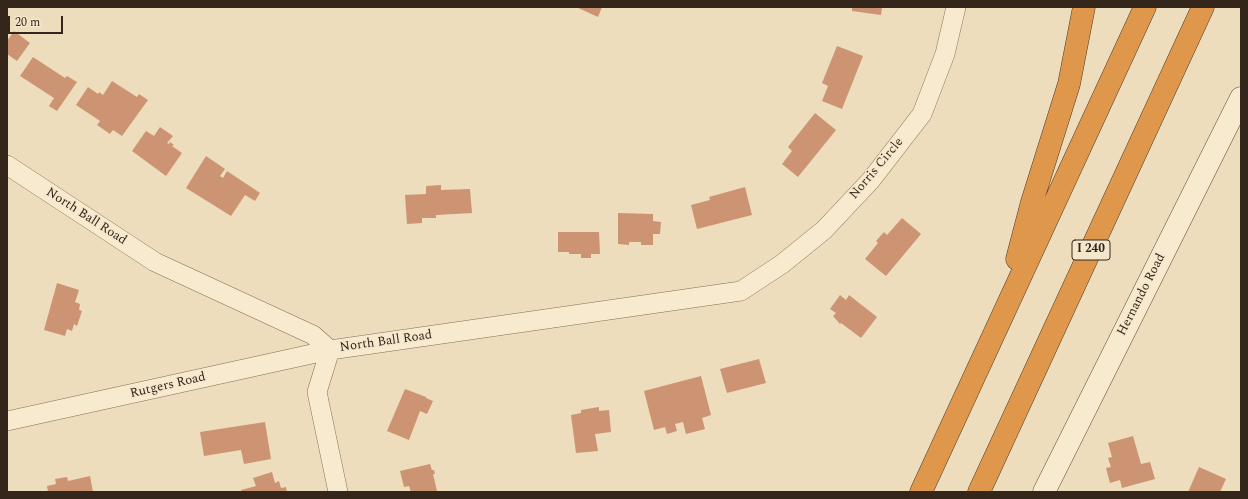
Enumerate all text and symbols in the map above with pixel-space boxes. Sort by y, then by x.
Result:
scale bar [10,8,65,34]
text: 20 m [15,13,40,32]
street label: Norris Circle [847,135,907,203]
street label: North Ball Road [43,185,129,249]
road number: I 240 [1072,240,1110,260]
street label: Hernando Road [1115,251,1169,339]
street label: North Ball Road [339,328,433,356]
street label: Rutgers Road [129,370,207,402]

